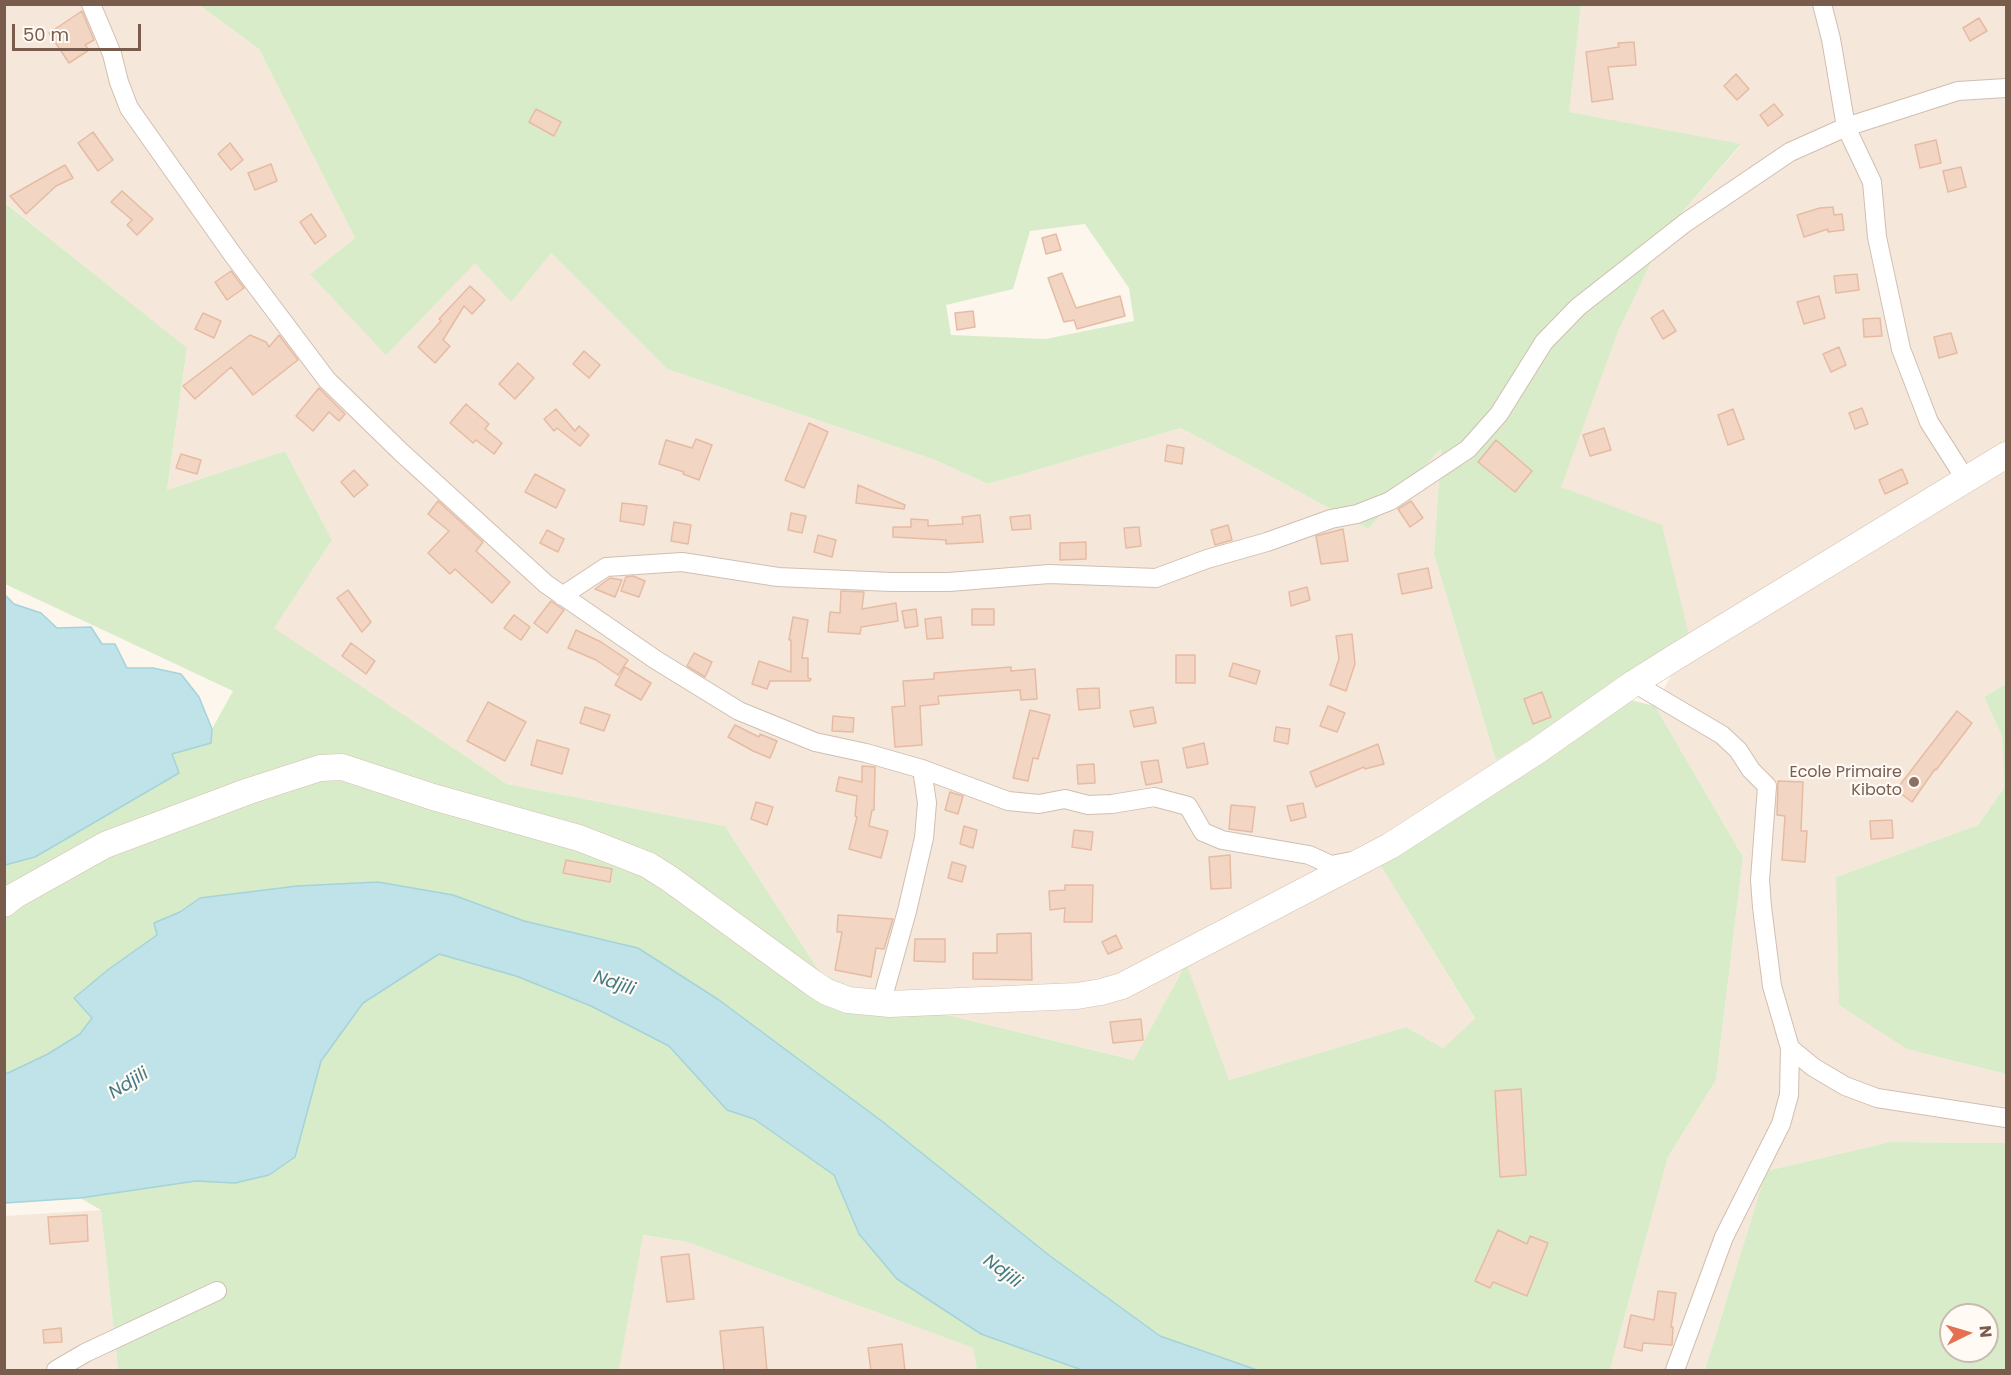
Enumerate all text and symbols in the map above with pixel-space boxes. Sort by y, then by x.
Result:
scale bar [15,12,144,50]
text: 50 m [23,22,69,47]
place label: Ecole Primaire Kiboto [1789,763,1902,801]
marker: Ecole Primaire Kiboto [1907,775,1921,789]
water label: Ndjili [590,967,638,1001]
water label: Ndjili [105,1064,153,1104]
water label: Ndjili [979,1251,1025,1293]
north arrow [1939,1303,1999,1363]
text: N [1973,1325,1997,1339]

